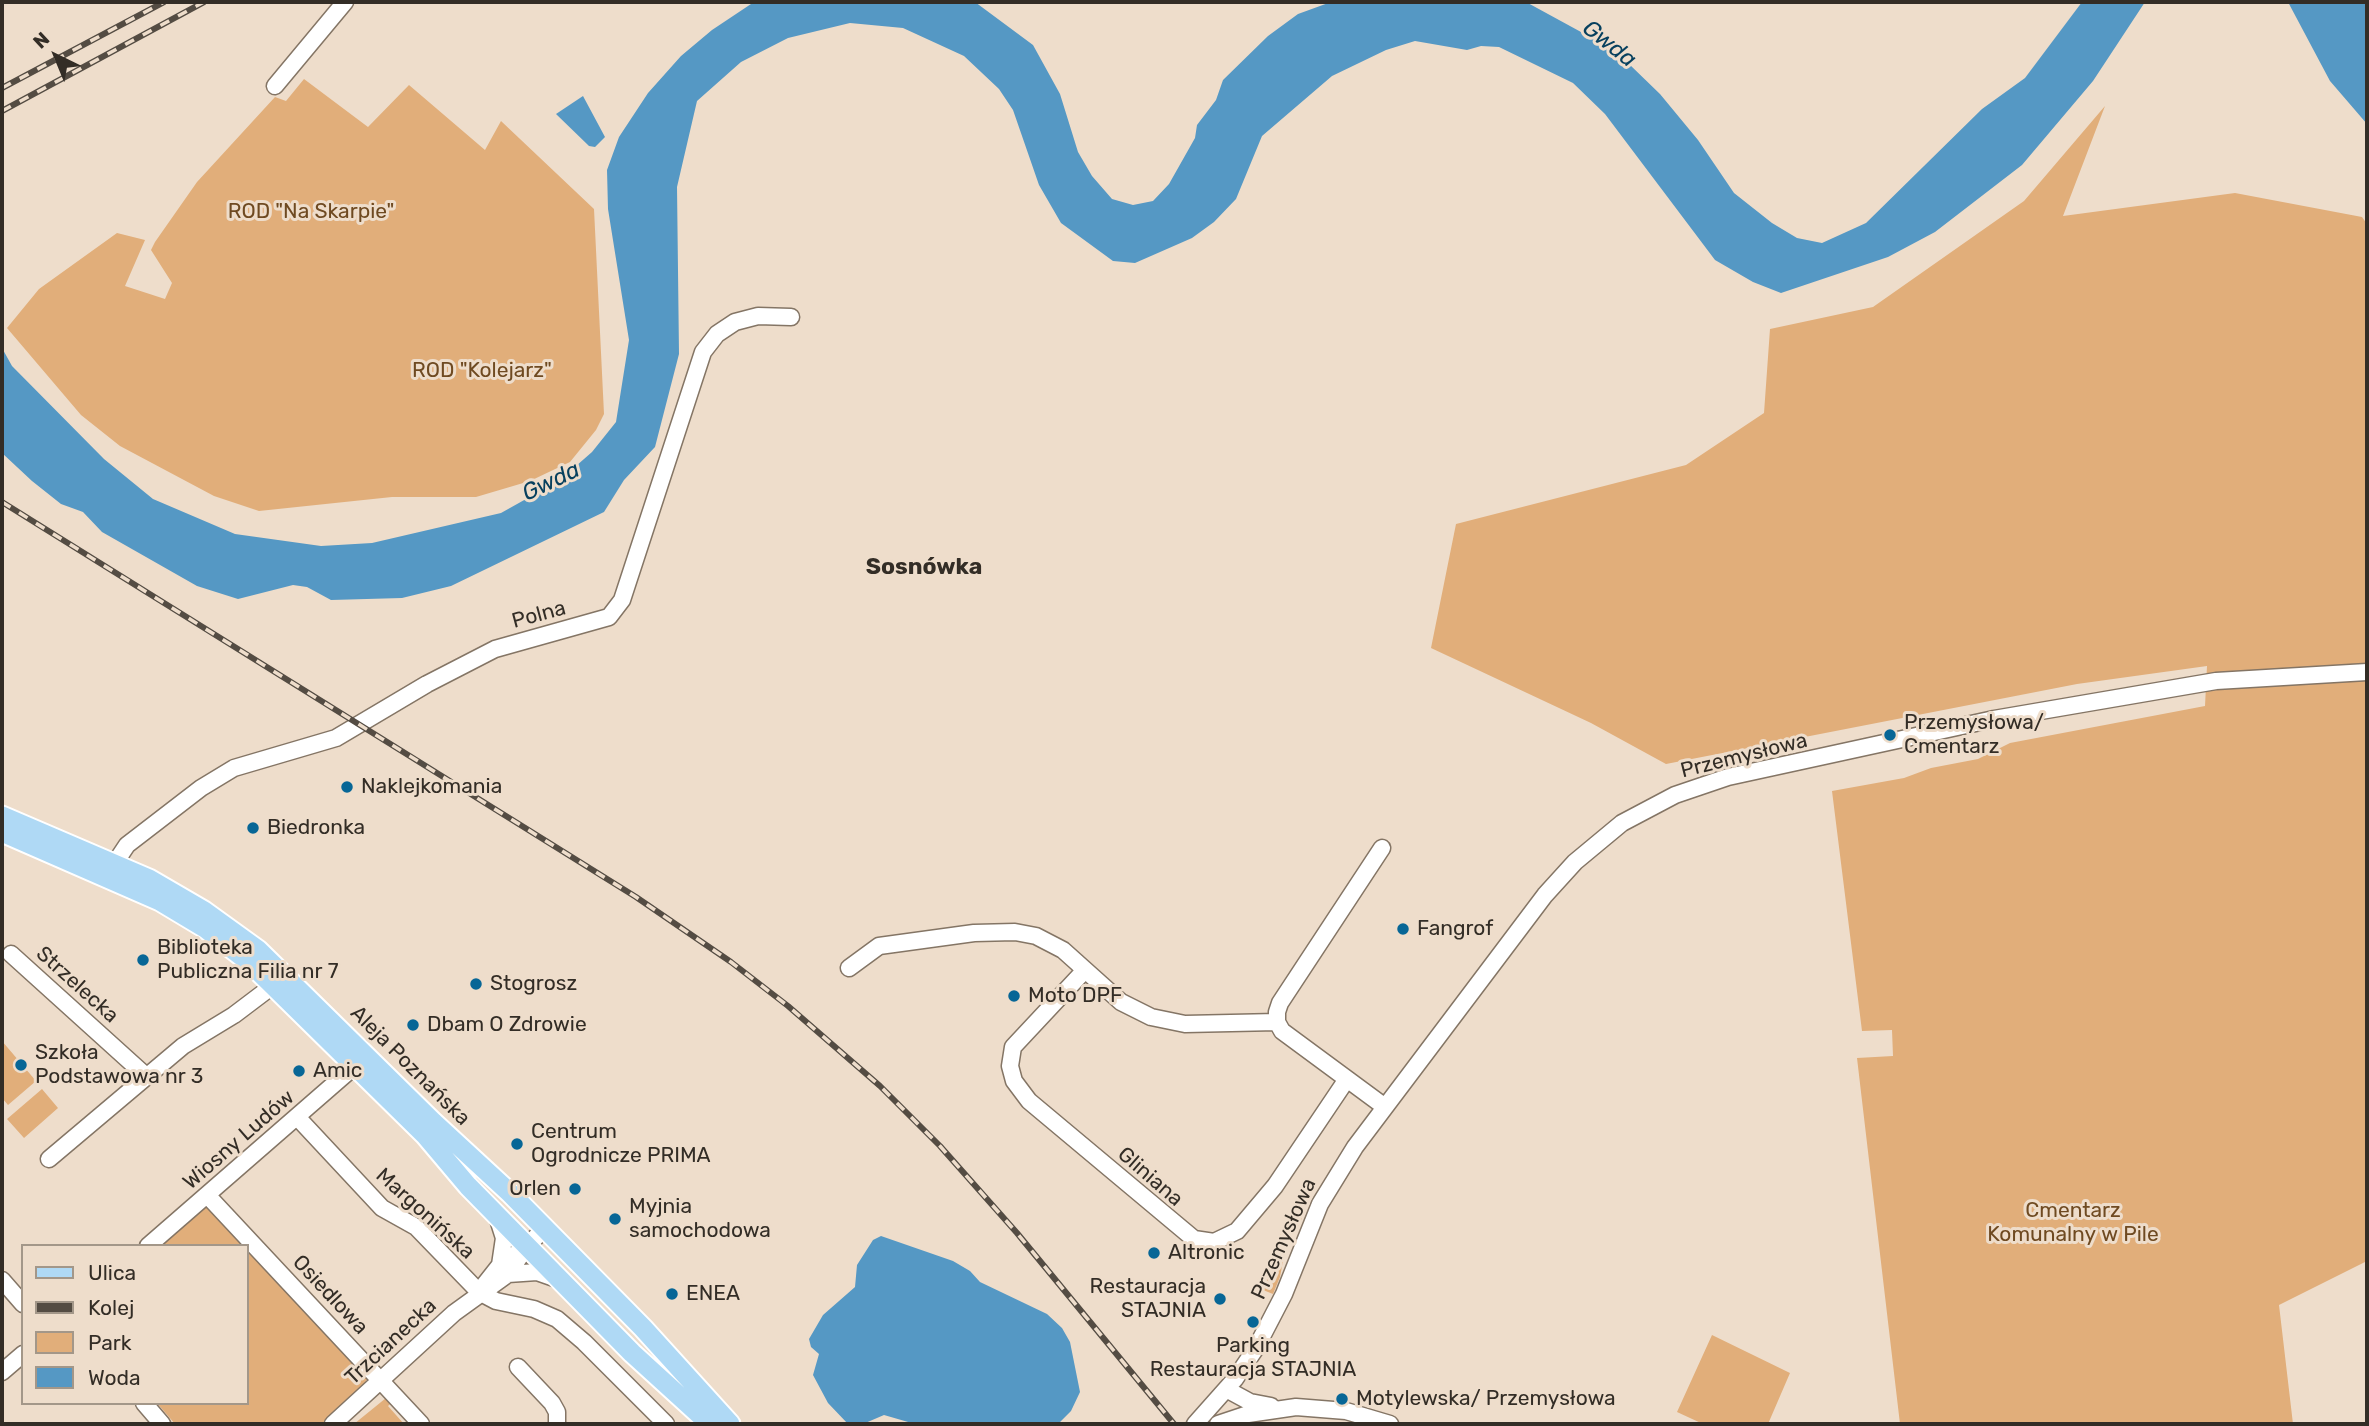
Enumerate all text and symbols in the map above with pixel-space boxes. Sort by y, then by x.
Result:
water label: Gwda [1576,14,1642,74]
north arrow [21,21,91,91]
text: N [28,27,54,53]
park label: ROD "Na Skarpie" [228,199,394,225]
park label: ROD "Kolejarz" [412,358,552,384]
water label: Gwda [518,456,584,508]
district label: Sosnówka [866,553,982,581]
street label: Polna [509,596,569,634]
place label: Przemysłowa/ Cmentarz [1904,710,2044,760]
marker: Przemysłowa/ Cmentarz [1882,727,1898,743]
street label: Przemysłowa [1678,728,1810,784]
place label: Naklejkomania [361,774,502,800]
marker: Naklejkomania [339,779,355,795]
place label: Biedronka [267,815,365,841]
marker: Biedronka [245,820,261,836]
place label: Fangrof [1417,916,1493,942]
marker: Fangrof [1395,921,1411,937]
place label: Biblioteka Publiczna Filia nr 7 [157,935,338,985]
street label: Strzelecka [31,941,123,1029]
marker: Biblioteka Publiczna Filia nr 7 [135,952,151,968]
place label: Stogrosz [490,971,577,997]
marker: Stogrosz [468,976,484,992]
place label: Moto DPF [1028,983,1122,1009]
marker: Moto DPF [1006,988,1022,1004]
street label: Aleja Poznańska [345,1001,475,1131]
place label: Dbam O Zdrowie [427,1012,587,1038]
marker: Dbam O Zdrowie [405,1017,421,1033]
place label: Szkoła Podstawowa nr 3 [35,1040,203,1090]
marker: Szkoła Podstawowa nr 3 [13,1057,29,1073]
place label: Amic [313,1058,362,1084]
marker: Amic [291,1063,307,1079]
street label: Wiosny Ludów [178,1085,300,1195]
place label: Centrum Ogrodnicze PRIMA [531,1119,711,1169]
marker: Centrum Ogrodnicze PRIMA [509,1136,525,1152]
street label: Gliniana [1112,1142,1188,1212]
street label: Margonińska [370,1163,480,1265]
street label: Przemysłowa [1246,1175,1322,1303]
place label: Orlen [509,1176,561,1202]
marker: Orlen [567,1181,583,1197]
place label: Myjnia samochodowa [629,1194,771,1244]
park label: Cmentarz Komunalny w Pile [1987,1198,2159,1248]
marker: Myjnia samochodowa [607,1211,623,1227]
place label: Altronic [1168,1240,1245,1266]
legend [21,1244,248,1405]
marker: Altronic [1146,1245,1162,1261]
street label: Osiedlowa [287,1250,373,1340]
text: Ulica [88,1260,136,1285]
place label: Restauracja STAJNIA [1090,1274,1206,1324]
place label: ENEA [686,1281,740,1307]
marker: ENEA [664,1286,680,1302]
marker: Restauracja STAJNIA [1212,1291,1228,1307]
street label: Trzcianecka [340,1293,442,1391]
text: Kolej [88,1295,134,1320]
marker: Parking Restauracja STAJNIA [1245,1314,1261,1330]
text: Park [88,1330,132,1355]
place label: Parking Restauracja STAJNIA [1150,1333,1356,1383]
text: Woda [88,1365,141,1390]
place label: Motylewska/ Przemysłowa [1356,1386,1616,1412]
marker: Motylewska/ Przemysłowa [1334,1391,1350,1407]

